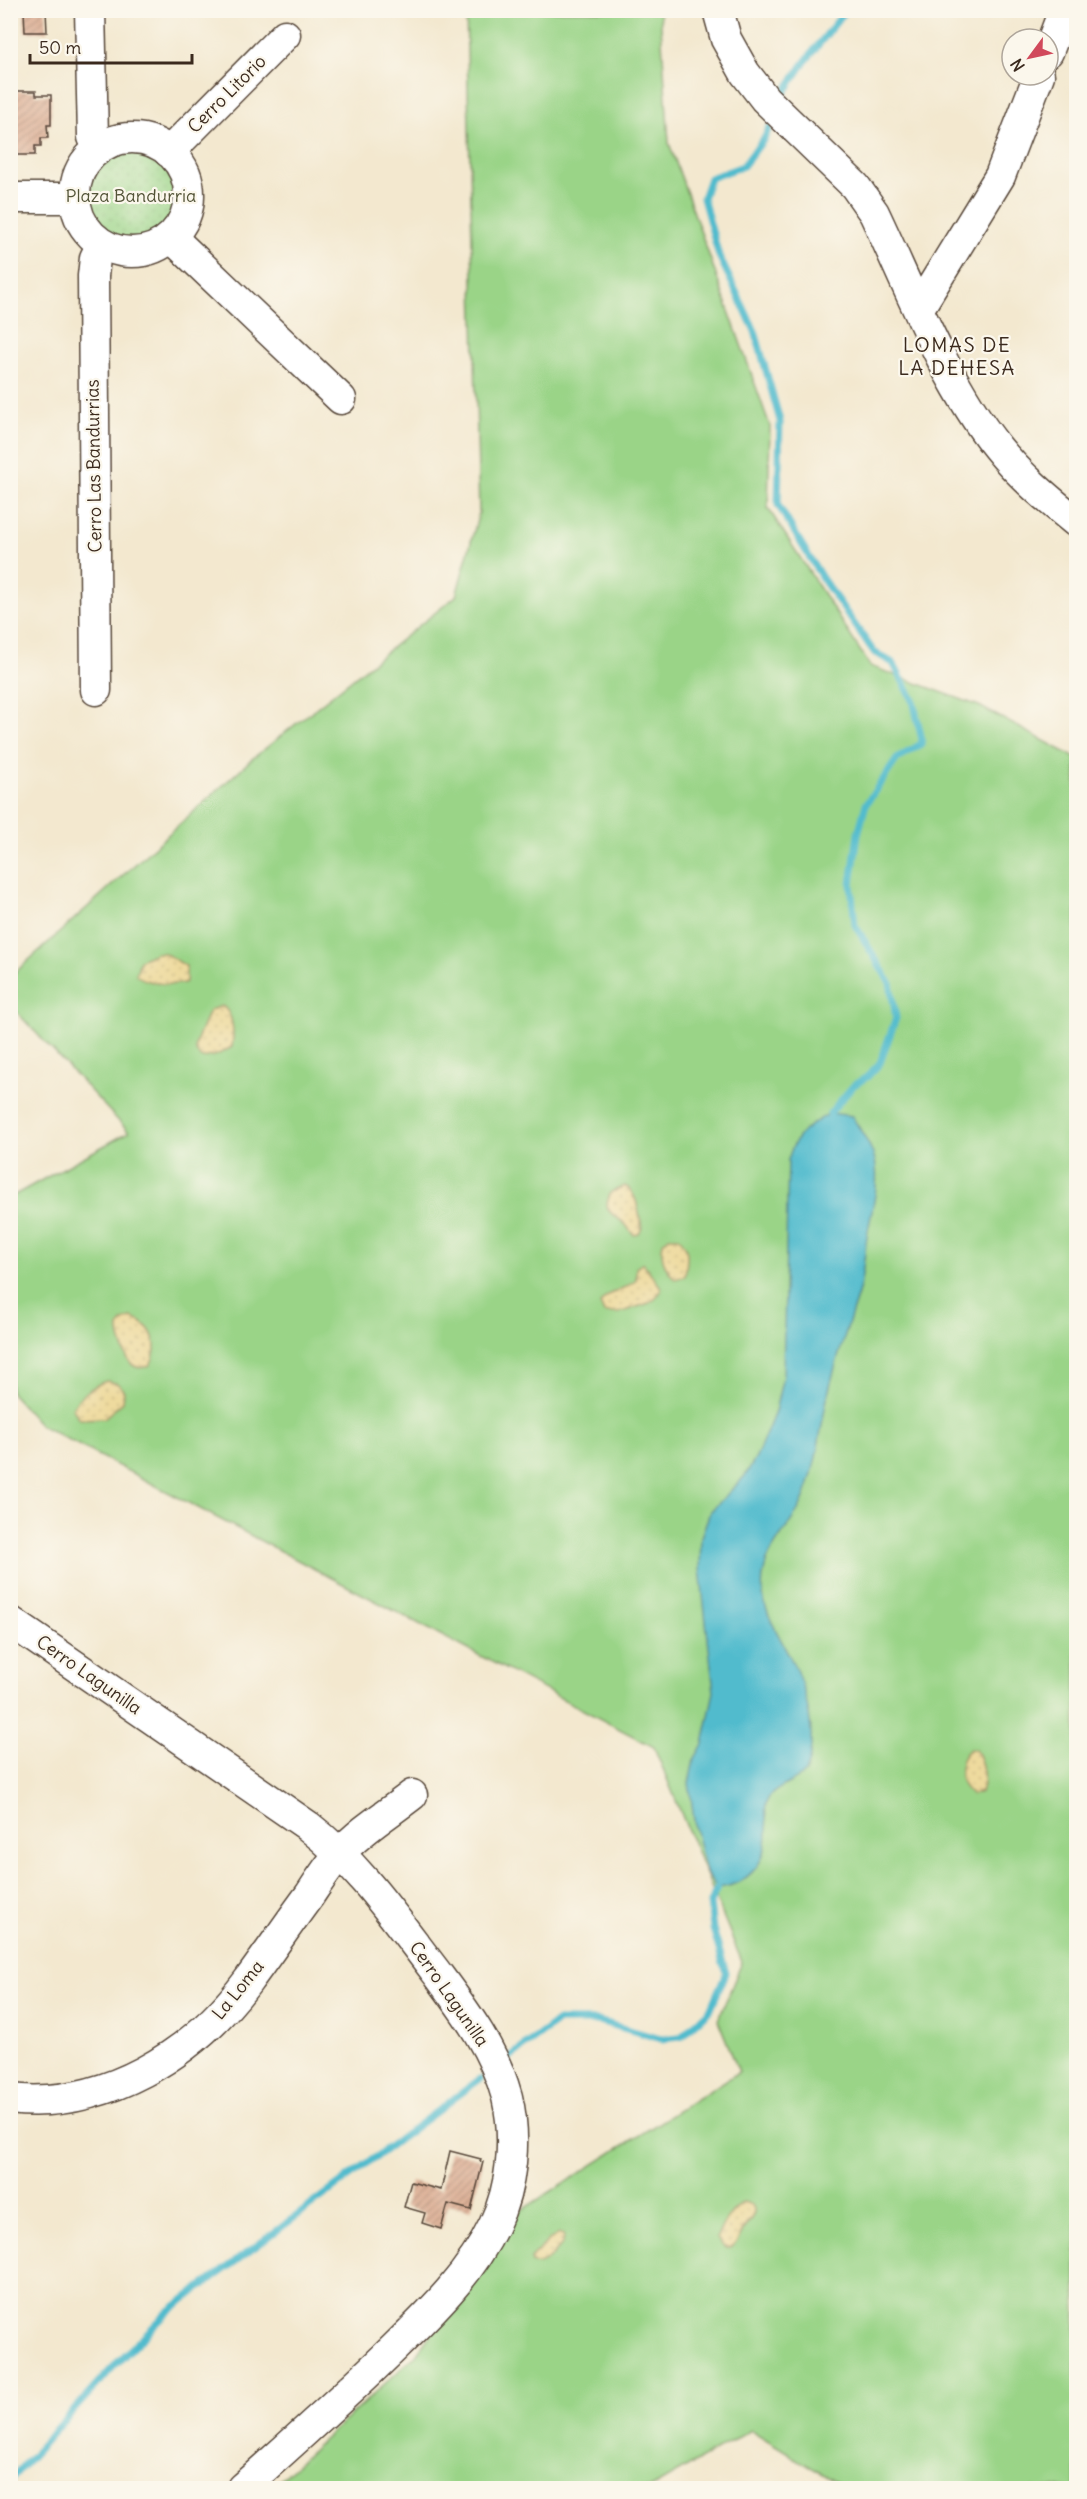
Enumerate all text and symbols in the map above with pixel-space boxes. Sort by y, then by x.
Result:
scale bar [30,27,192,65]
north arrow [1000,27,1060,87]
text: 50 m [39,36,81,59]
street label: Cerro Litorio [183,50,271,138]
text: N [1006,55,1029,75]
park label: Plaza Bandurria [66,184,196,207]
district label: LOMAS DE LA DEHESA [898,332,1016,380]
street label: Cerro Las Bandurrias [80,379,107,553]
street label: Cerro Lagunilla [32,1630,146,1719]
street label: Cerro Lagunilla [405,1937,494,2051]
street label: La Loma [207,1955,269,2024]

